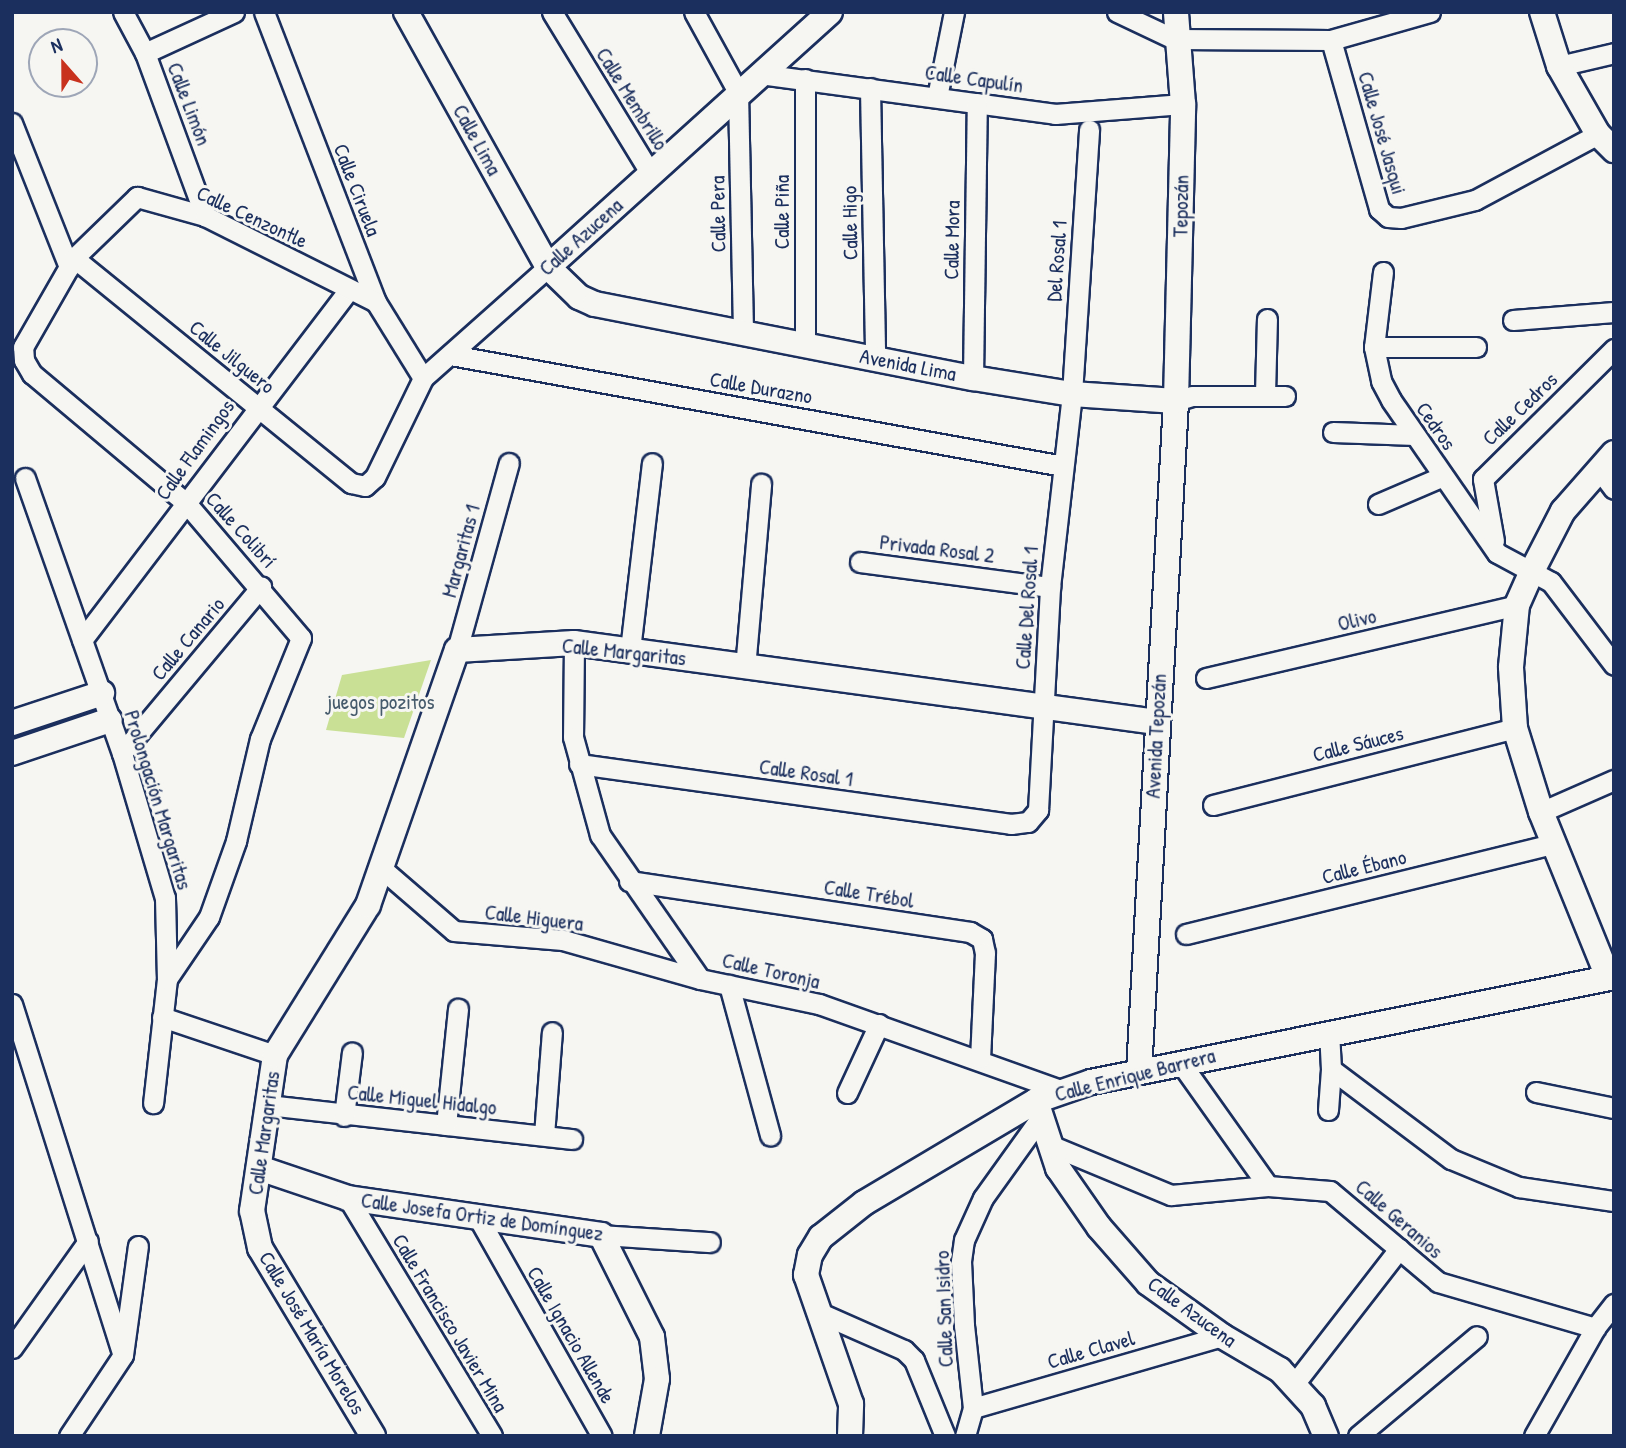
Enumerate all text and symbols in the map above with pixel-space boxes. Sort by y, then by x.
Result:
north arrow [28,28,98,98]
text: N [47,31,66,59]
street label: Calle Membrillo [591,43,673,155]
street label: Calle Limón [162,59,216,149]
street label: Calle Capulín [923,60,1025,98]
street label: Calle José Jasqui [1352,69,1412,197]
street label: Calle Lima [447,100,507,180]
street label: Calle Ciruela [328,140,386,240]
street label: Calle Pera [705,175,731,253]
street label: Calle Piña [769,175,795,249]
street label: Tepozán [1168,175,1194,237]
street label: Calle Cenzontle [193,180,311,254]
street label: Calle Higo [837,186,863,260]
street label: Calle Azucena [534,193,628,281]
street label: Calle Mora [939,200,965,280]
street label: Del Rosal 1 [1042,220,1072,302]
street label: Calle Jilguero [184,315,280,399]
street label: Avenida Lima [858,343,958,387]
street label: Calle Durazno [708,367,814,409]
street label: Calle Cedros [1477,367,1563,451]
street label: Calle Flamingos [150,395,240,505]
street label: Cedros [1411,397,1461,455]
street label: Calle Colibrí [200,487,282,573]
street label: Margaritas 1 [437,502,485,600]
street label: Privada Rosal 2 [878,529,996,569]
street label: Calle Del Rosal 1 [1010,546,1044,670]
street label: Calle Canario [146,592,230,686]
street label: Olivo [1335,603,1379,637]
street label: Calle Margaritas [561,633,687,671]
street label: Avenida Tepozán [1140,673,1172,799]
park label: juegos pozitos [327,689,435,715]
street label: Prolongación Margaritas [119,707,197,893]
street label: Calle Sáuces [1310,721,1406,767]
street label: Calle Rosal 1 [758,754,854,792]
street label: Calle Ébano [1319,844,1409,890]
street label: Calle Trébol [822,874,916,914]
street label: Calle Higuera [483,899,585,937]
street label: Calle Toronja [720,948,822,994]
street label: Calle Enrique Barrera [1052,1043,1218,1107]
street label: Calle Margaritas [243,1070,285,1196]
street label: Calle Miguel Hidalgo [346,1080,498,1120]
street label: Calle Geranios [1350,1174,1448,1264]
street label: Calle Josefa Ortiz de Domínguez [359,1188,605,1246]
street label: Calle Francisco Javier Mina [387,1229,513,1417]
street label: Calle José María Morelos [253,1247,371,1419]
street label: Calle San Isidro [929,1250,959,1368]
street label: Calle Ignacio Allende [522,1262,620,1408]
street label: Calle Azucena [1143,1271,1241,1353]
street label: Calle Clavel [1044,1326,1138,1374]

